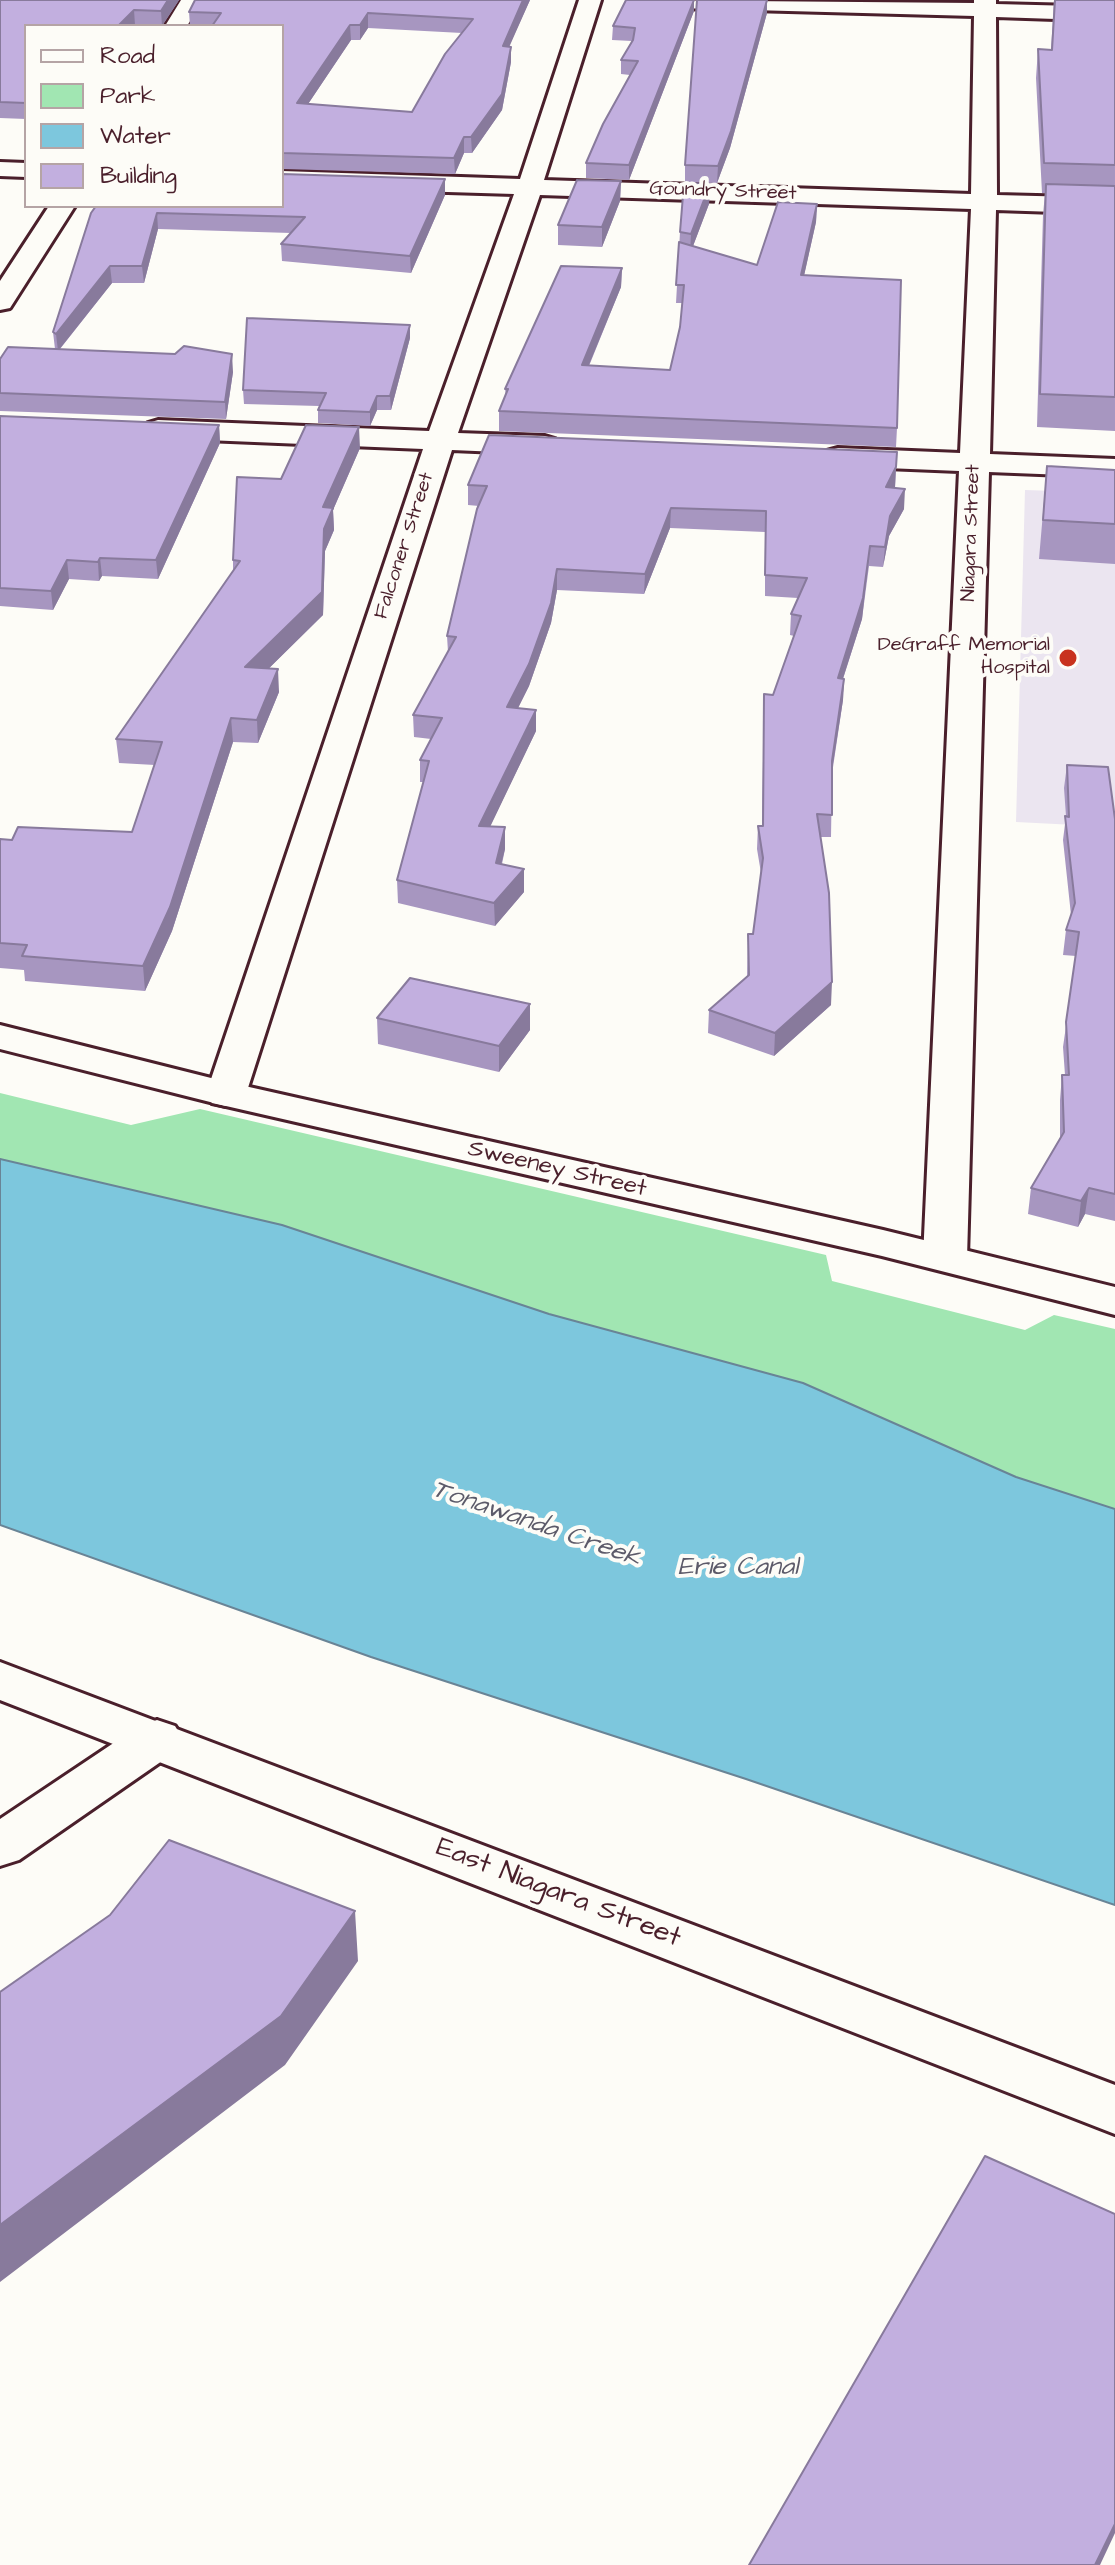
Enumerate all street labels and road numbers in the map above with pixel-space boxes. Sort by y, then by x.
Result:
street label: Goundry Street [649,177,797,207]
street label: Niagara Street [958,464,986,602]
street label: Falconer Street [370,470,440,622]
street label: Sweeney Street [465,1135,649,1205]
street label: East Niagara Street [431,1832,685,1956]

